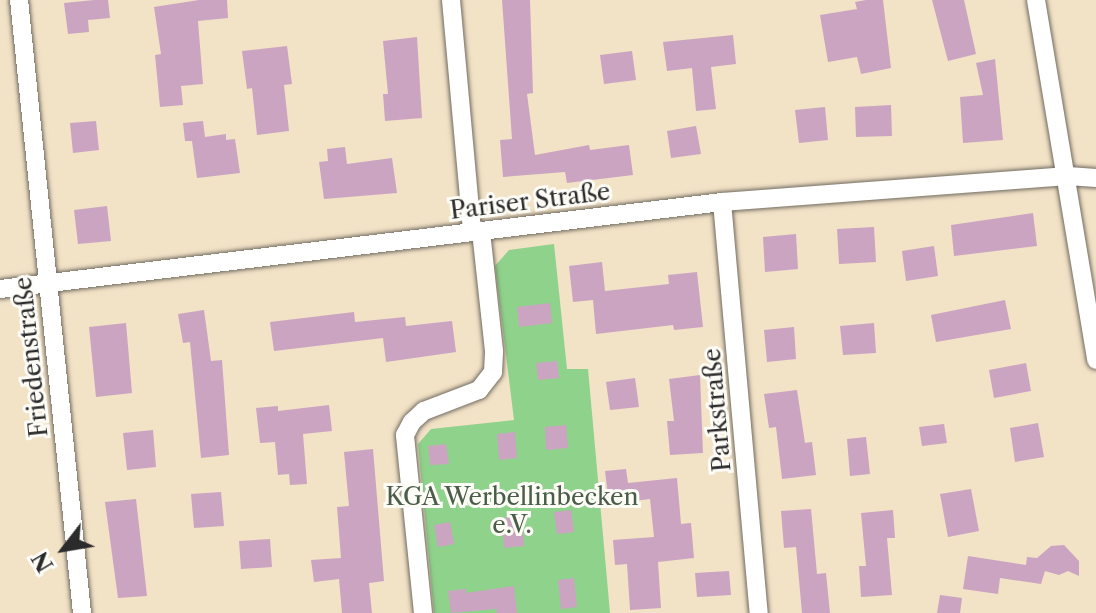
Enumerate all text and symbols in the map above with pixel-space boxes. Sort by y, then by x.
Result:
street label: Pariser Straße [448,177,612,225]
street label: Friedenstraße [8,275,54,439]
street label: Parkstraße [697,347,737,473]
park label: KGA Werbellinbecken e.V. [385,483,639,539]
north arrow [24,509,104,589]
text: N [27,546,59,577]

